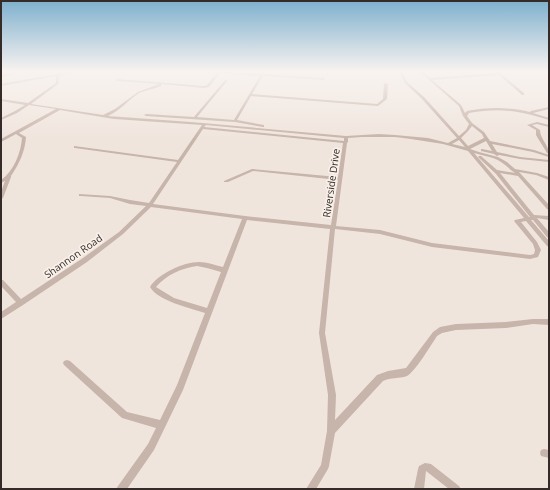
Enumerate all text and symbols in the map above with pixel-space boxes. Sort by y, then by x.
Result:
street label: Riverside Drive [319,147,343,218]
street label: Shannon Road [41,231,105,281]

